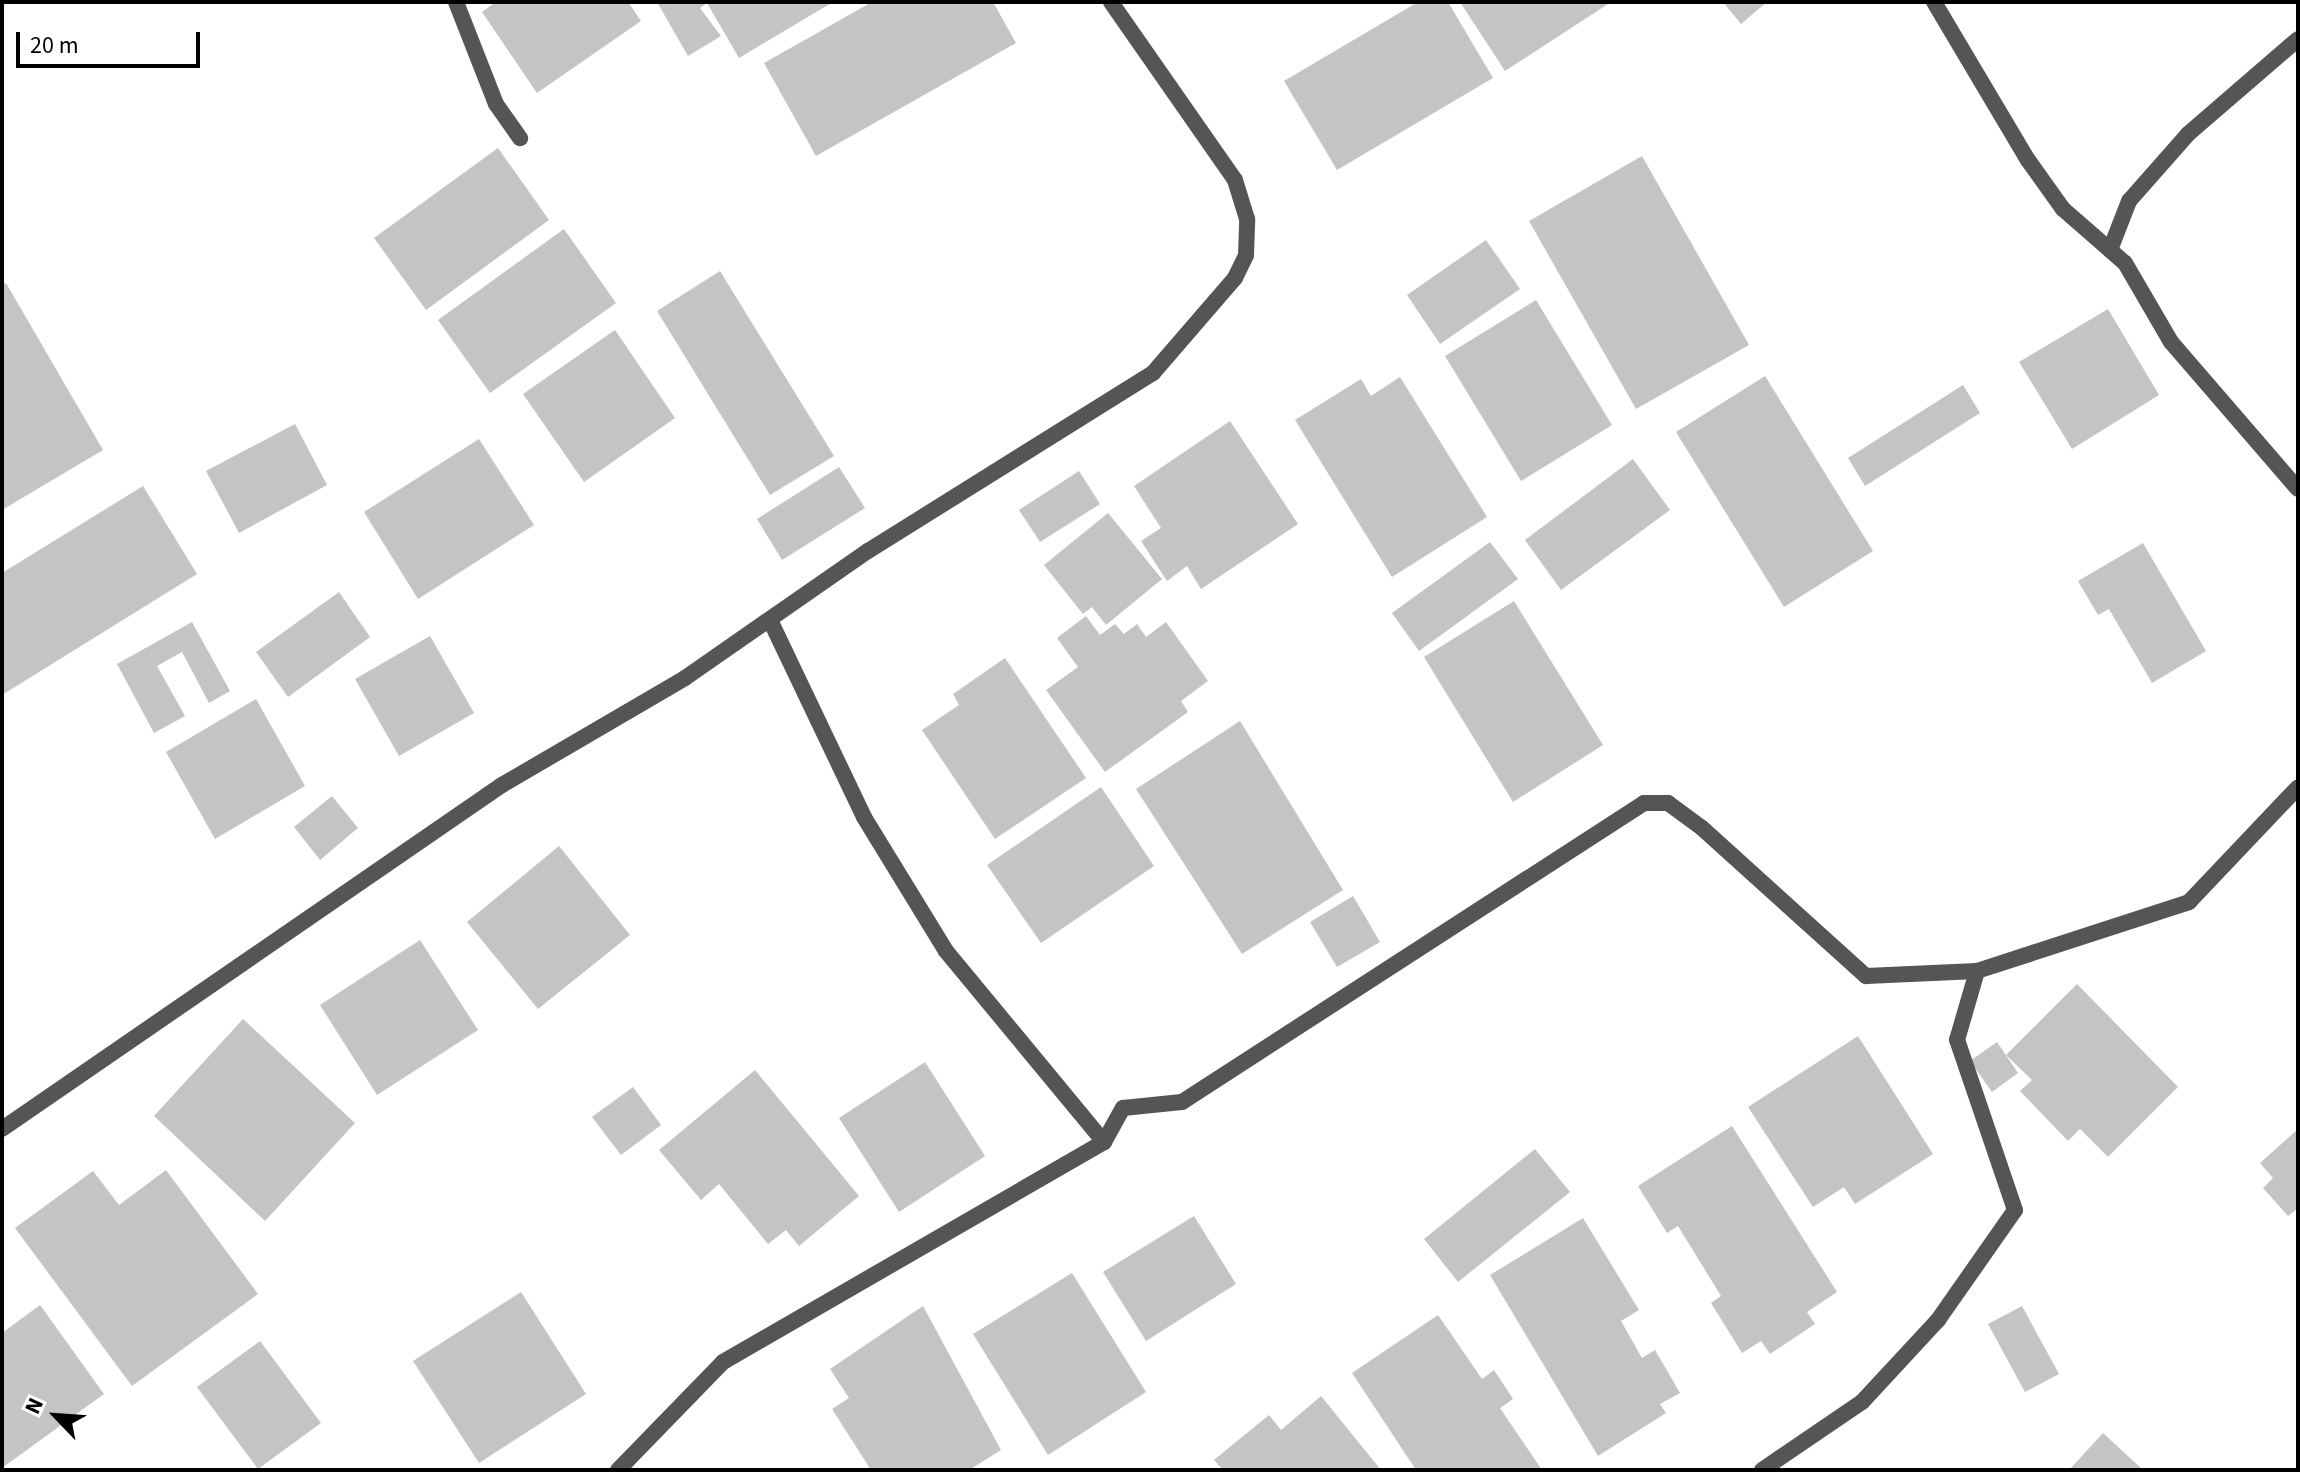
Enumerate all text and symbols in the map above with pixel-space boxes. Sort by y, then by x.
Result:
scale bar [20,16,204,66]
text: 20 m [30,28,79,63]
north arrow [16,1376,96,1456]
text: N [17,1392,52,1419]

